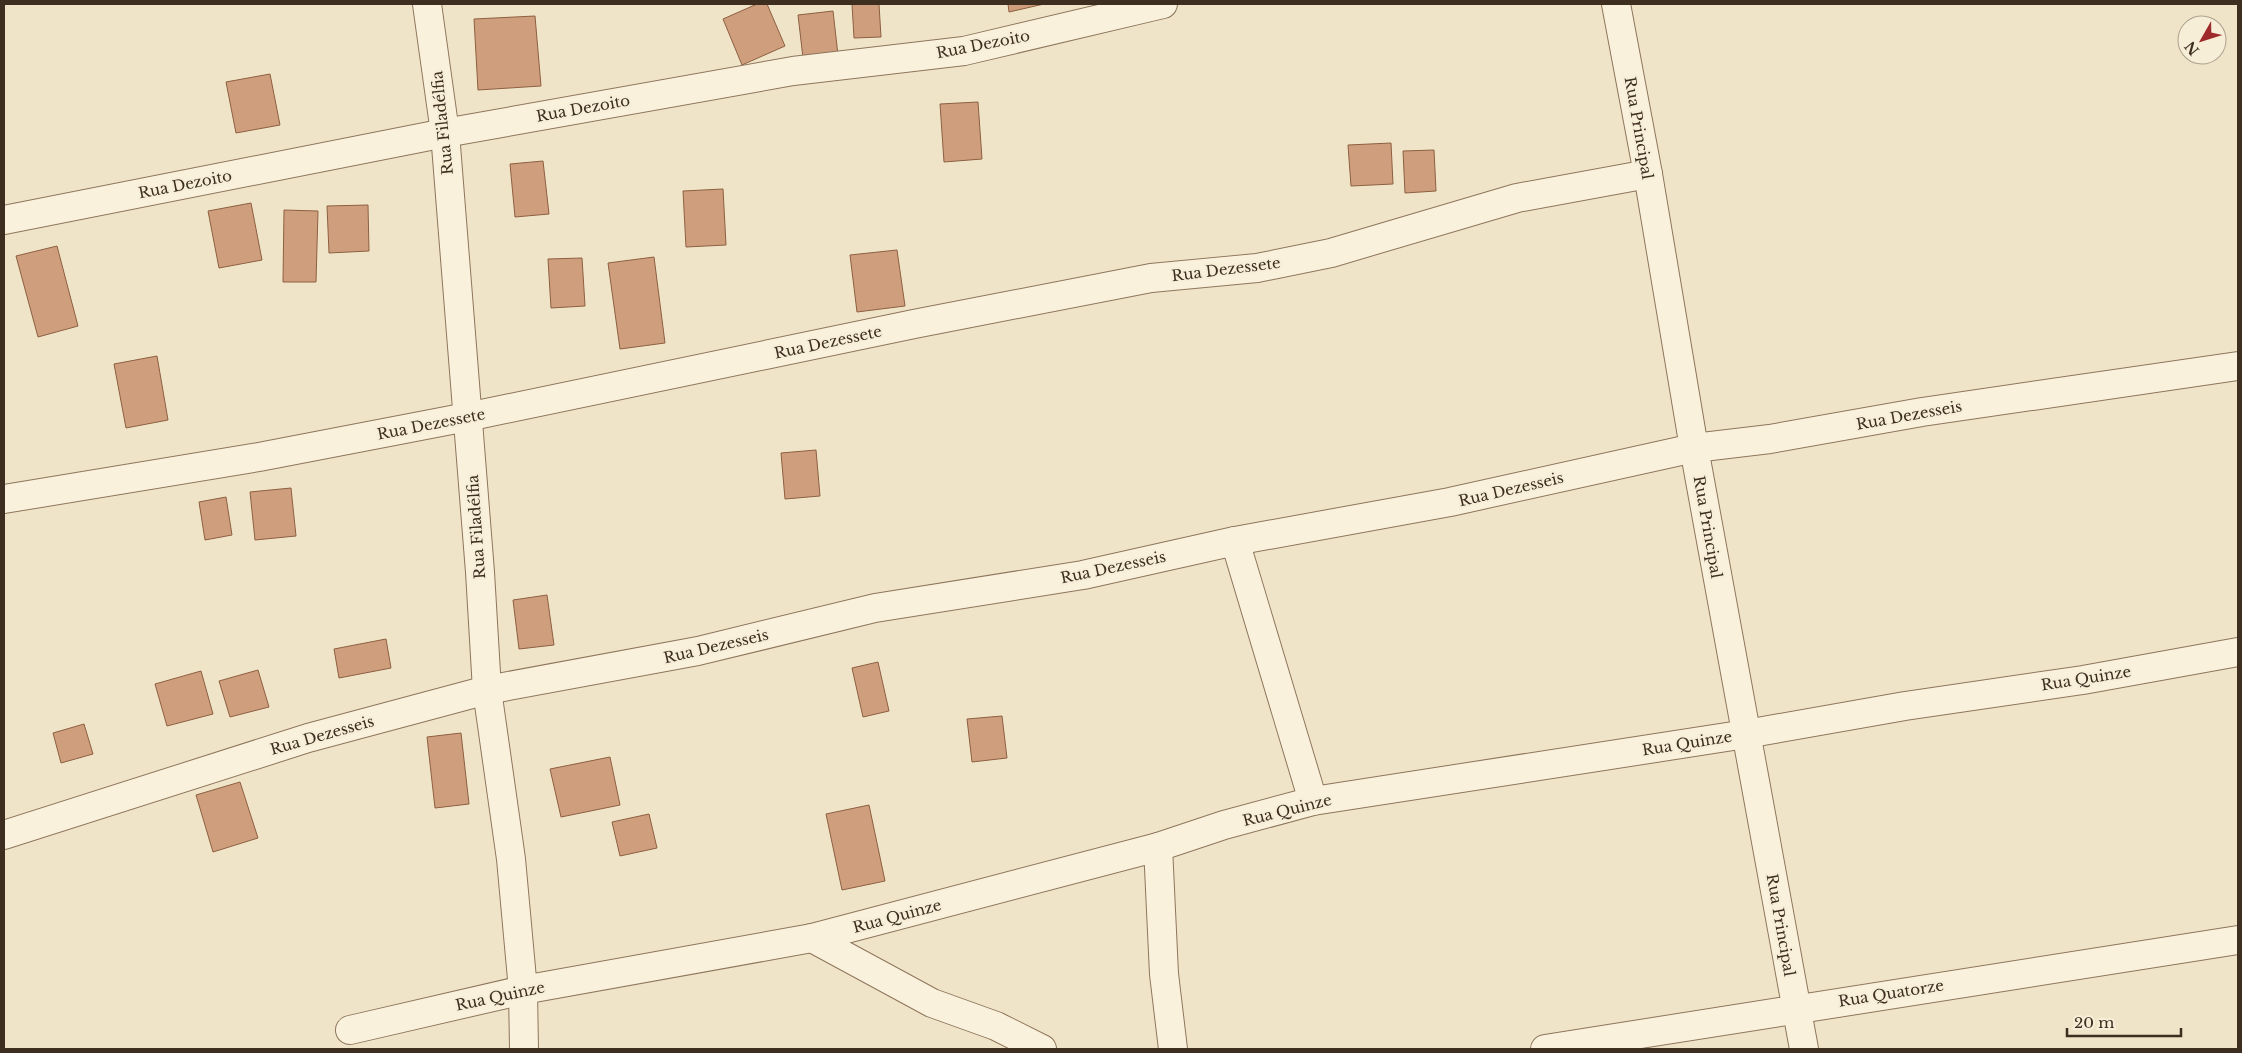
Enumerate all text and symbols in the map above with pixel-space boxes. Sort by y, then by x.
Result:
north arrow [2177,15,2227,65]
street label: Rua Dezoito [935,26,1032,62]
text: N [2181,37,2203,59]
street label: Rua Filadélfia [427,69,457,176]
street label: Rua Principal [1621,75,1657,181]
street label: Rua Dezoito [535,90,632,126]
street label: Rua Dezoito [137,166,234,202]
street label: Rua Dezessete [1170,253,1282,285]
street label: Rua Dezessete [772,321,884,363]
street label: Rua Dezesseis [1855,396,1964,434]
street label: Rua Dezessete [375,404,487,444]
street label: Rua Dezesseis [1457,468,1566,510]
street label: Rua Filadélfia [463,474,489,580]
street label: Rua Principal [1690,474,1726,580]
street label: Rua Dezesseis [1059,547,1168,587]
street label: Rua Dezesseis [662,625,771,667]
street label: Rua Quinze [2040,661,2132,695]
street label: Rua Dezesseis [268,711,376,759]
street label: Rua Quinze [1641,726,1733,760]
street label: Rua Quinze [1241,790,1333,830]
street label: Rua Principal [1763,872,1799,978]
street label: Rua Quinze [851,895,943,937]
street label: Rua Quatorze [1837,975,1945,1011]
street label: Rua Quinze [454,977,546,1015]
scale bar [2067,1006,2181,1038]
text: 20 m [2074,1013,2114,1032]

